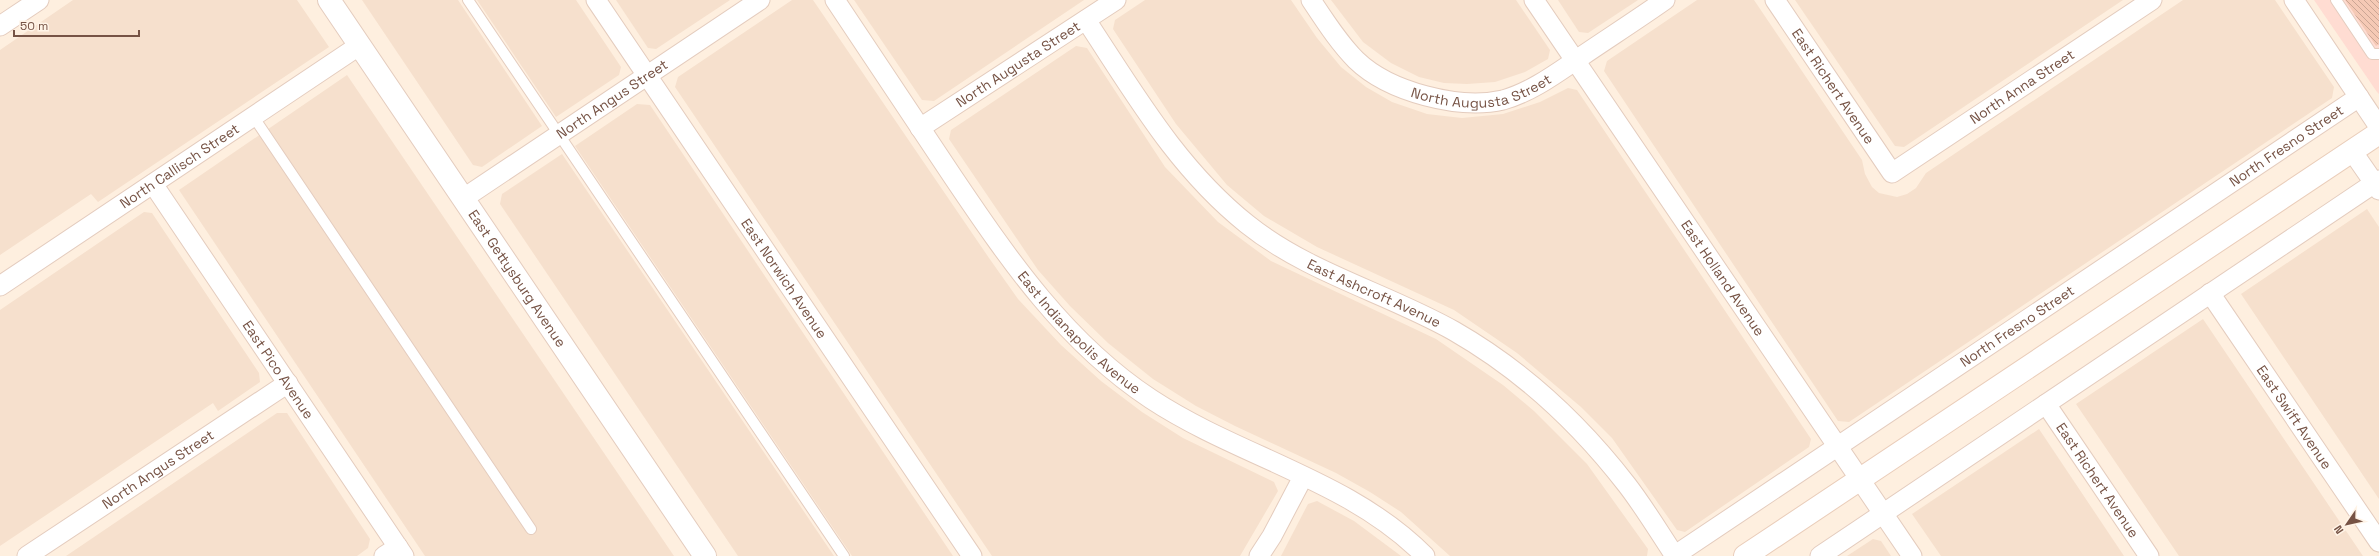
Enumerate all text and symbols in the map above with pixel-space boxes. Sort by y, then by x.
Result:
scale bar [14,12,139,38]
street label: North Augusta Street [952,17,1084,111]
text: 50 m [20,18,48,34]
street label: East Richert Avenue [1788,25,1879,147]
street label: North Anna Street [1966,45,2078,128]
street label: North Angus Street [553,55,671,143]
street label: North Augusta Street [1409,70,1555,112]
street label: North Fresno Street [2226,101,2347,190]
street label: North Callisch Street [116,119,243,212]
street label: East Gettysburg Avenue [464,206,570,351]
street label: East Norwich Avenue [737,215,831,342]
street label: East Holland Avenue [1677,216,1769,339]
street label: East Ashcroft Avenue [1304,255,1444,331]
street label: East Indianapolis Avenue [1014,267,1144,398]
street label: North Fresno Street [1956,281,2078,371]
street label: East Pico Avenue [239,317,318,422]
street label: East Swift Avenue [2253,362,2336,473]
street label: East Richert Avenue [2052,419,2143,541]
street label: North Angus Street [98,426,217,513]
north arrow [2327,504,2367,544]
text: N [2331,523,2347,537]

